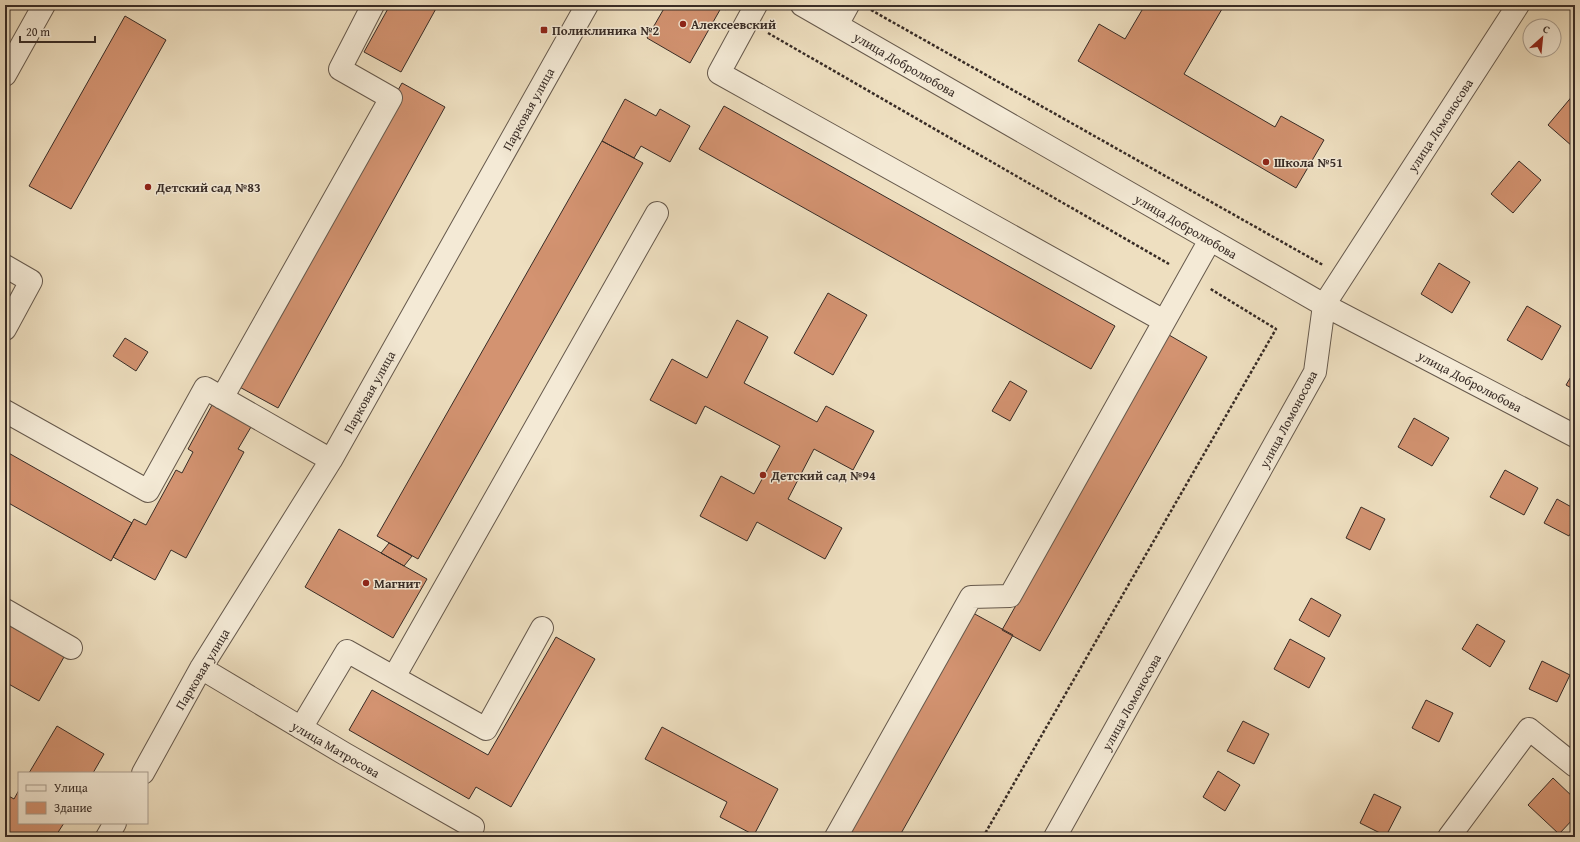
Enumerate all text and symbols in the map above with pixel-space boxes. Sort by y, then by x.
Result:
place label: Алексеевский [691,15,776,34]
scale bar [20,18,95,44]
north arrow [1522,18,1562,58]
marker: Алексеевский [678,19,688,29]
place label: Поликлиника №2 [552,21,660,40]
text: С [1540,21,1553,38]
text: 20 m [26,23,50,40]
marker: Поликлиника №2 [539,25,549,35]
street label: улица Добролюбова [849,27,960,102]
street label: Парковая улица [498,64,559,154]
street label: улица Ломоносова [1403,74,1478,177]
place label: Школа №51 [1274,153,1343,172]
marker: Школа №51 [1261,157,1271,167]
place label: Детский сад №83 [155,178,261,197]
marker: Детский сад №83 [143,182,153,192]
street label: улица Добролюбова [1130,189,1241,264]
street label: улица Добролюбова [1413,345,1526,417]
street label: Парковая улица [339,347,400,437]
street label: улица Ломоносова [1254,366,1323,472]
place label: Детский сад №94 [770,466,876,485]
marker: Детский сад №94 [758,470,768,480]
place label: Магнит [374,574,421,593]
marker: Магнит [361,578,371,588]
street label: Парковая улица [171,624,235,714]
street label: улица Ломоносова [1096,650,1166,755]
street label: улица Матросова [287,716,384,783]
legend [18,772,148,824]
text: Улица [54,779,88,796]
text: Здание [54,799,93,816]

